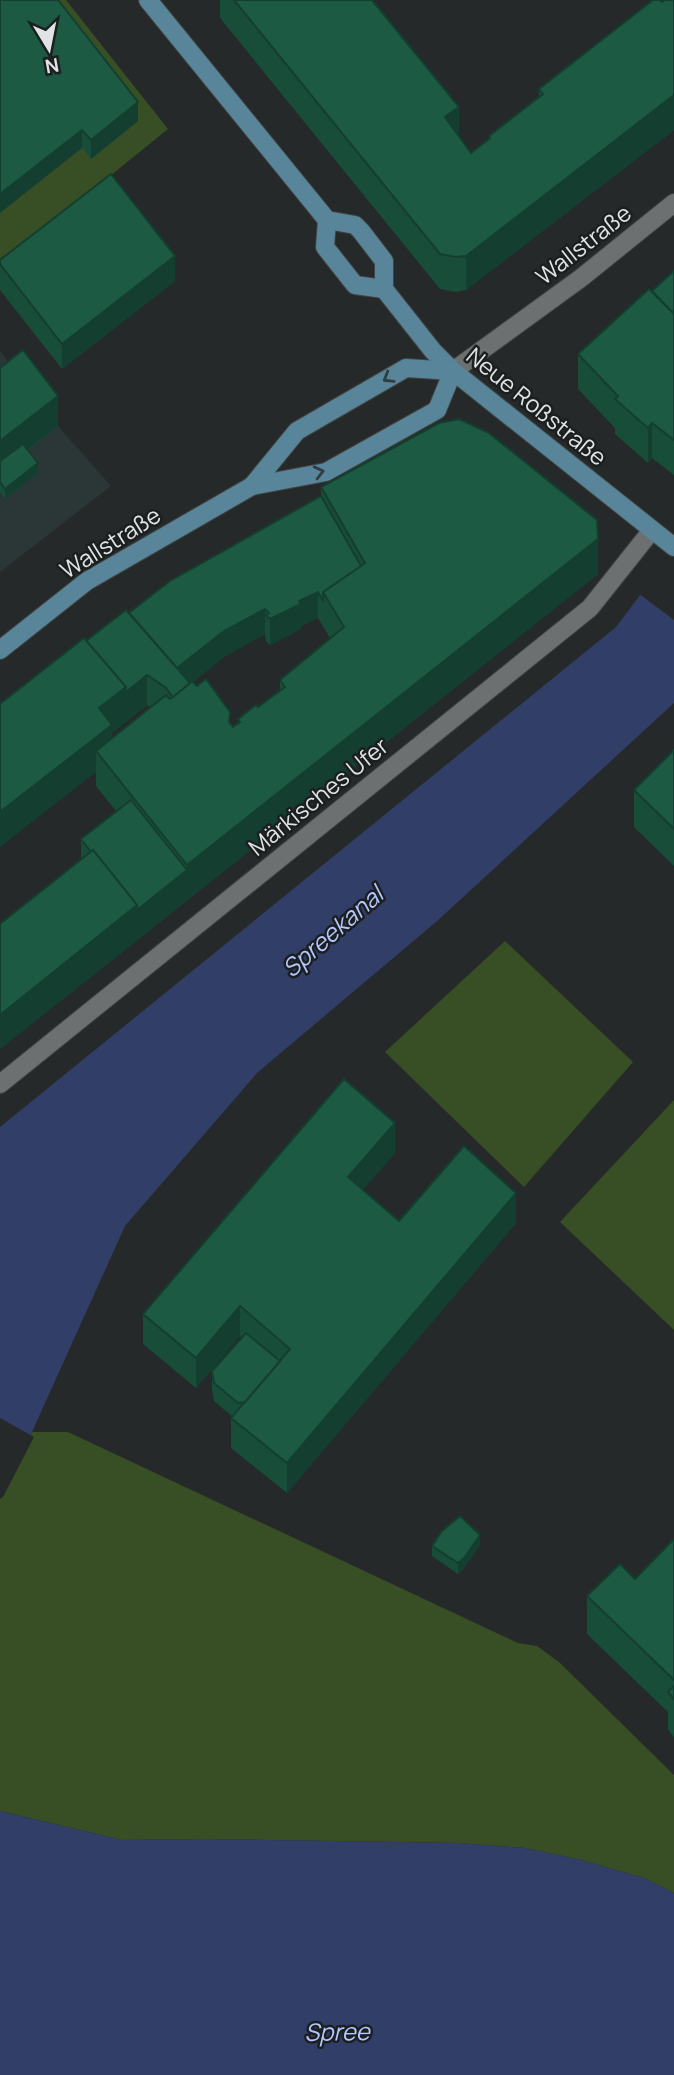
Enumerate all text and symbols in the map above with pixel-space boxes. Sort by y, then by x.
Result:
north arrow [14,14,84,84]
text: N [43,52,61,80]
street label: Wallstraße [529,197,637,291]
street label: Neue Roßstraße [460,339,614,473]
one-way arrow [383,370,396,383]
one-way arrow [313,466,325,480]
street label: Wallstraße [54,498,166,586]
street label: Märkisches Ufer [241,730,395,862]
water label: Spreekanal [274,876,392,984]
water label: Spree [304,2014,372,2048]

